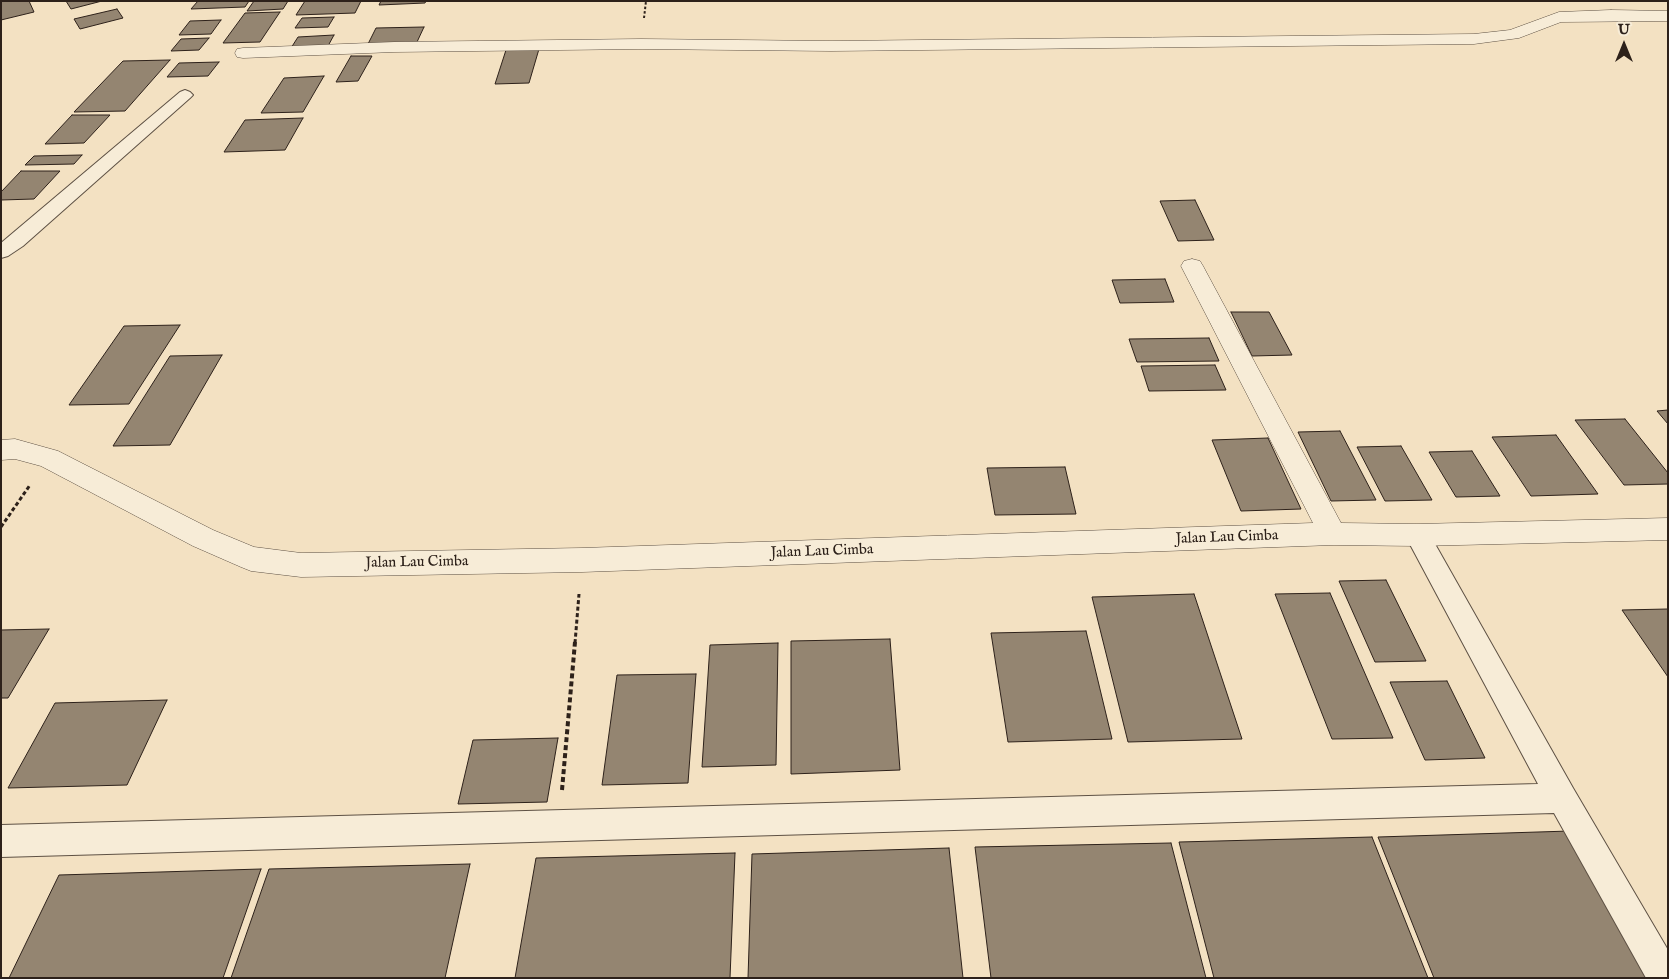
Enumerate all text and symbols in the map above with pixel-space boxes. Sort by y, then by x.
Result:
north arrow [1599,20,1649,70]
text: U [1618,21,1630,39]
street label: Jalan Lau Cimba [1175,527,1279,549]
street label: Jalan Lau Cimba [770,541,874,563]
street label: Jalan Lau Cimba [365,553,469,573]

